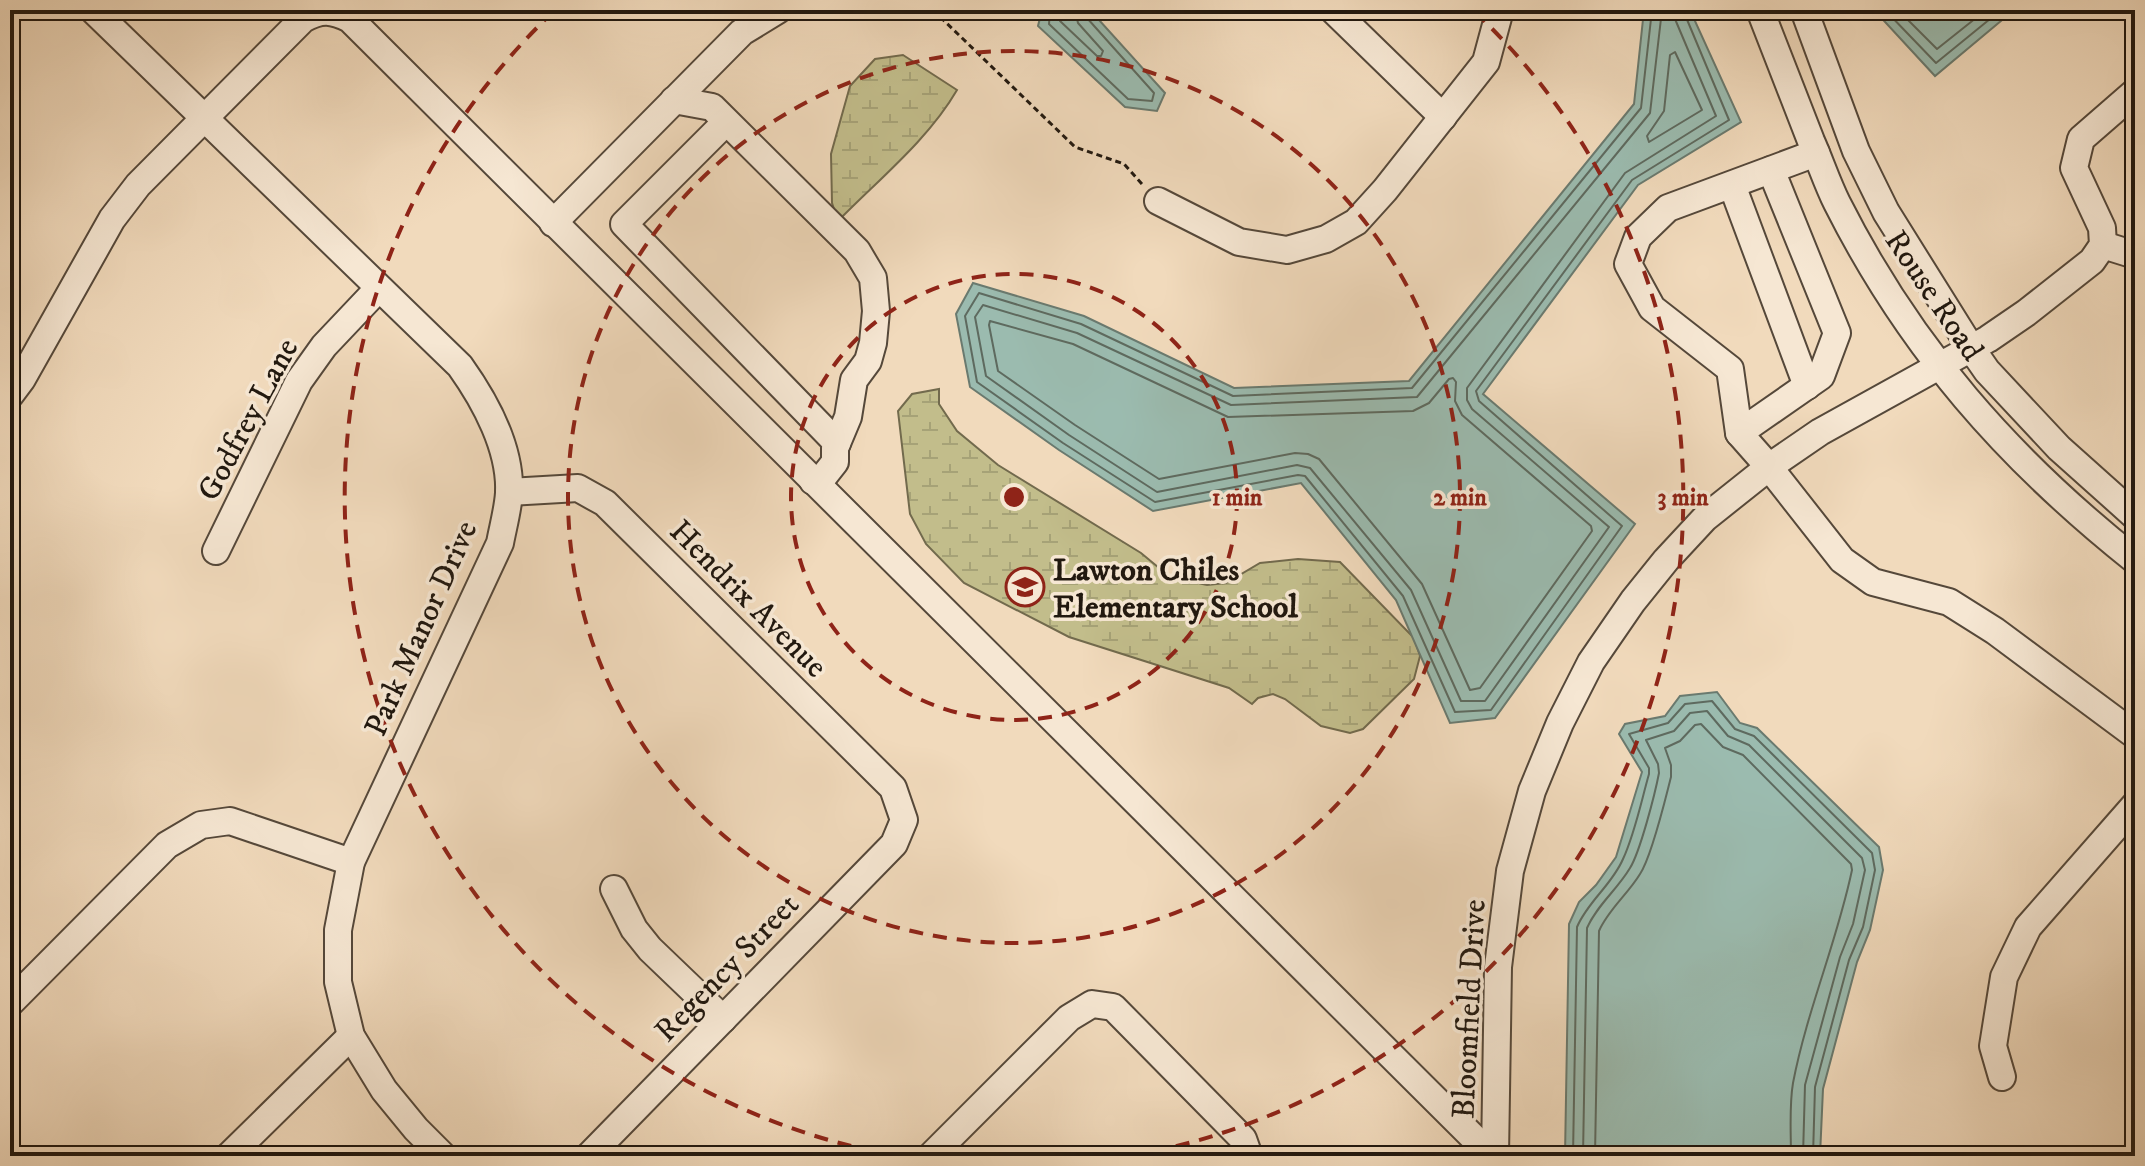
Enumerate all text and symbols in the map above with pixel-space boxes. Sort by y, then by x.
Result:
street label: Rouse Road [1875,223,1992,369]
street label: Godfrey Lane [189,332,308,508]
centre of rings [1000,483,1028,511]
text: 1 min [1212,483,1263,513]
text: 2 min [1433,483,1487,513]
text: 3 min [1658,483,1709,513]
street label: Hendrix Avenue [660,512,835,687]
street label: Park Manor Drive [356,515,487,743]
place label: Lawton Chiles Elementary School [1053,551,1298,628]
school or university icon: Lawton Chiles Elementary School [1004,566,1046,608]
street label: Regency Street [647,886,808,1051]
street label: Bloomfield Drive [1444,898,1496,1120]

